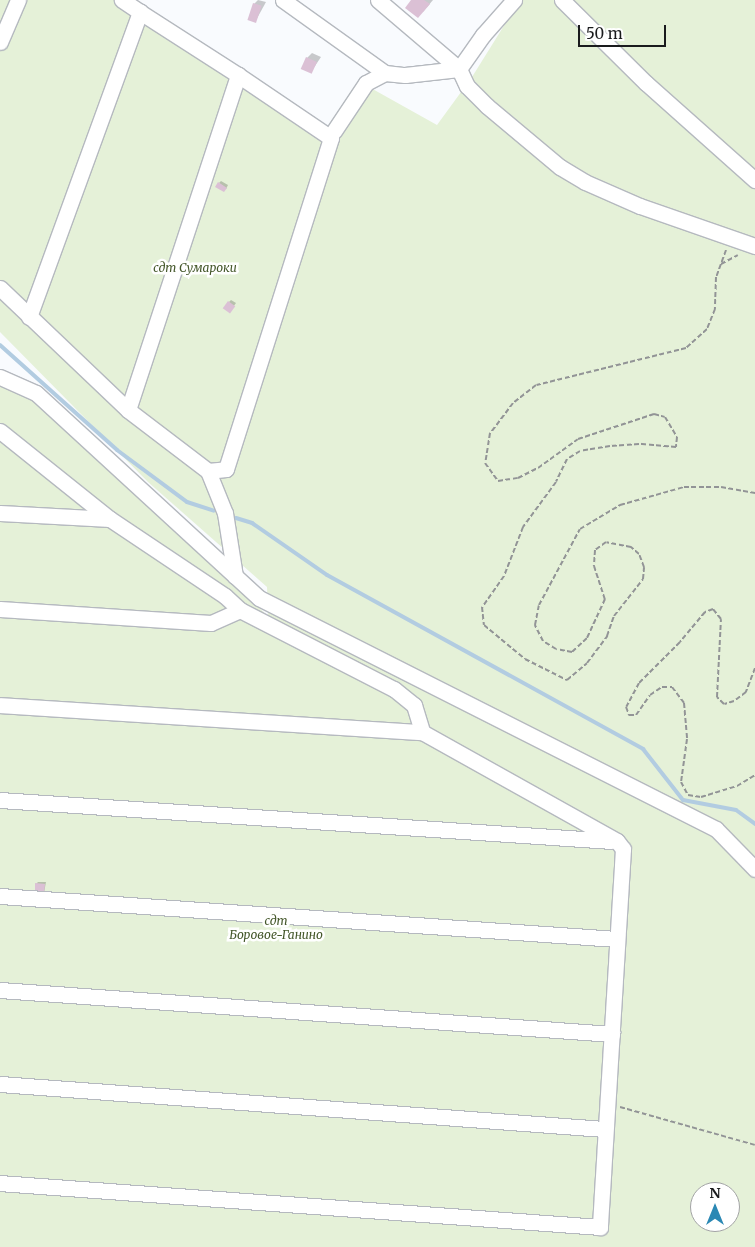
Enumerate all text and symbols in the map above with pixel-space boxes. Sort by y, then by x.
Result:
scale bar [580,15,668,47]
text: 50 m [586,24,623,43]
park label: сдт Сумароки [153,261,237,275]
park label: сдт Боровое-Ганино [229,914,323,942]
north arrow [690,1182,740,1232]
text: N [709,1184,721,1202]

